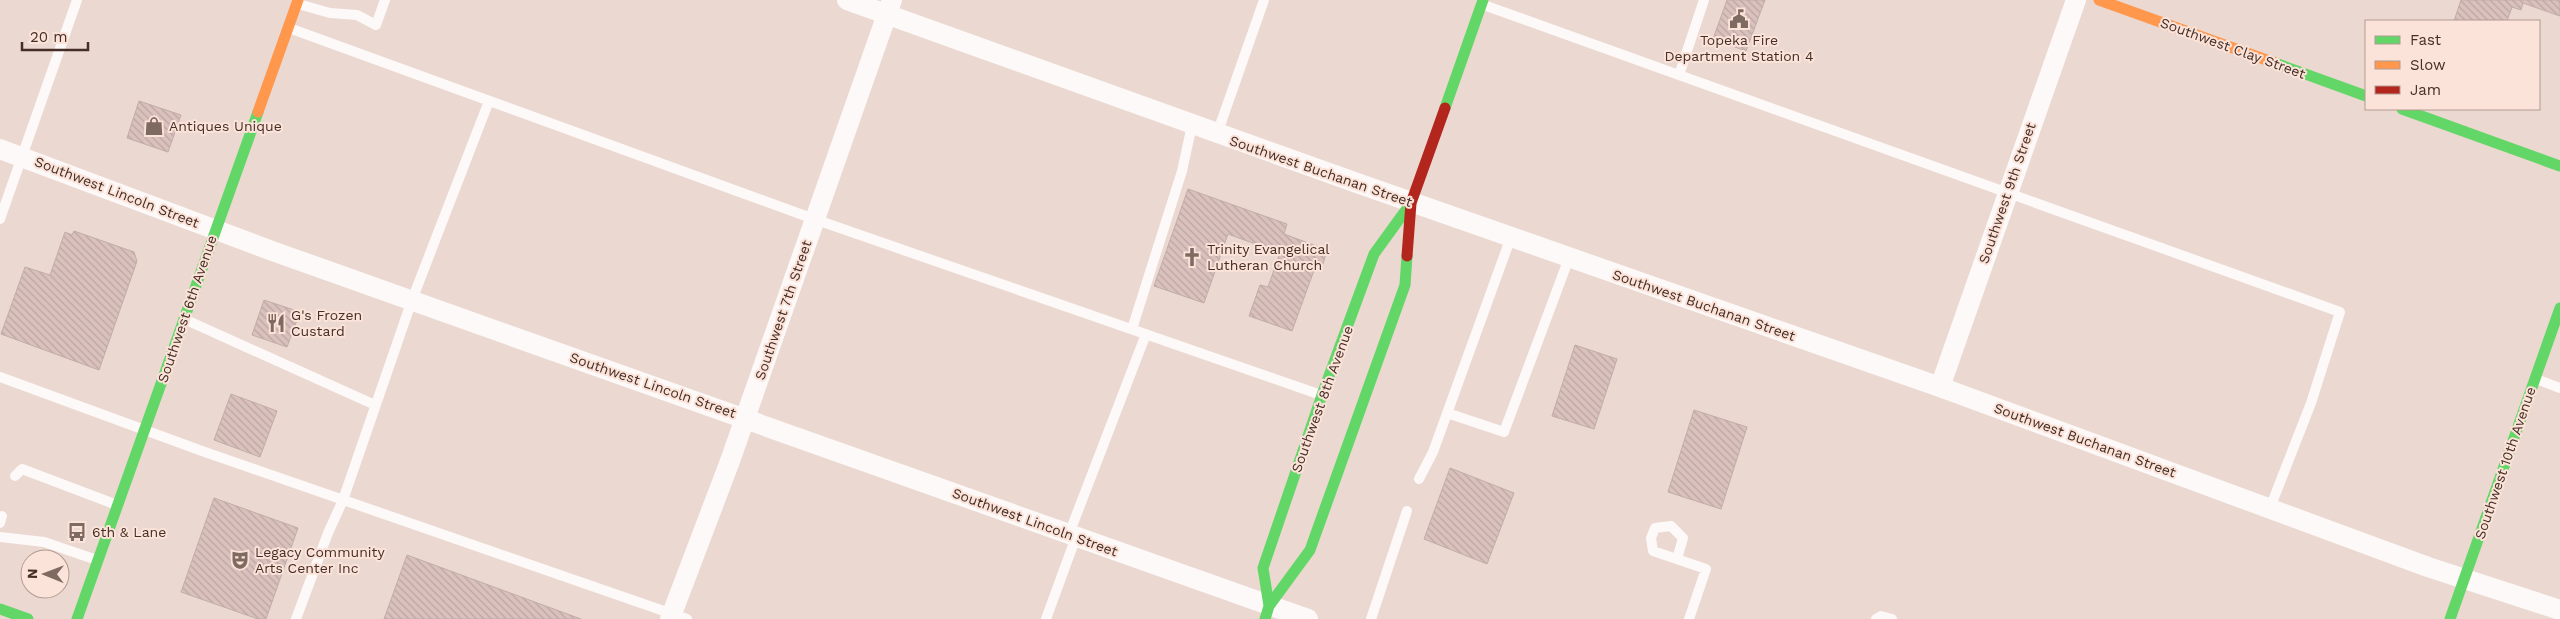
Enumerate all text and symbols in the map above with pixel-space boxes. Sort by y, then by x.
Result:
public building icon: Topeka Fire Department Station 4 [1728,8,1750,30]
street label: Southwest Clay Street [2158,14,2308,82]
scale bar [22,20,89,52]
legend [2365,20,2540,110]
text: 20 m [30,28,68,46]
text: Fast [2410,31,2442,49]
place label: Topeka Fire Department Station 4 [1664,32,1814,64]
text: Slow [2410,56,2446,74]
text: Jam [2410,81,2441,99]
shop icon: Antiques Unique [143,115,165,137]
place label: Antiques Unique [169,118,282,134]
street label: Southwest 9th Street [1975,120,2039,266]
street label: Southwest Buchanan Street [1227,132,1415,210]
street label: Southwest Lincoln Street [33,153,202,231]
street label: Southwest 6th Avenue [154,233,220,385]
street label: Southwest 7th Street [752,238,814,382]
place label: Trinity Evangelical Lutheran Church [1207,241,1330,273]
church icon: Trinity Evangelical Lutheran Church [1181,246,1203,268]
street label: Southwest Buchanan Street [1610,266,1798,344]
place label: G's Frozen Custard [291,307,362,339]
restaurant icon: G's Frozen Custard [265,312,287,334]
street label: Southwest 8th Avenue [1288,323,1356,475]
street label: Southwest Lincoln Street [568,349,738,421]
street label: Southwest 10th Avenue [2471,385,2539,541]
street label: Southwest Buchanan Street [1992,400,2178,480]
street label: Southwest Lincoln Street [950,485,1120,559]
bus stop icon: 6th & Lane [66,521,88,543]
place label: 6th & Lane [92,524,166,540]
place label: Legacy Community Arts Center Inc [255,544,385,576]
north arrow [20,549,70,599]
theatre icon: Legacy Community Arts Center Inc [229,549,251,571]
text: N [24,568,40,579]

